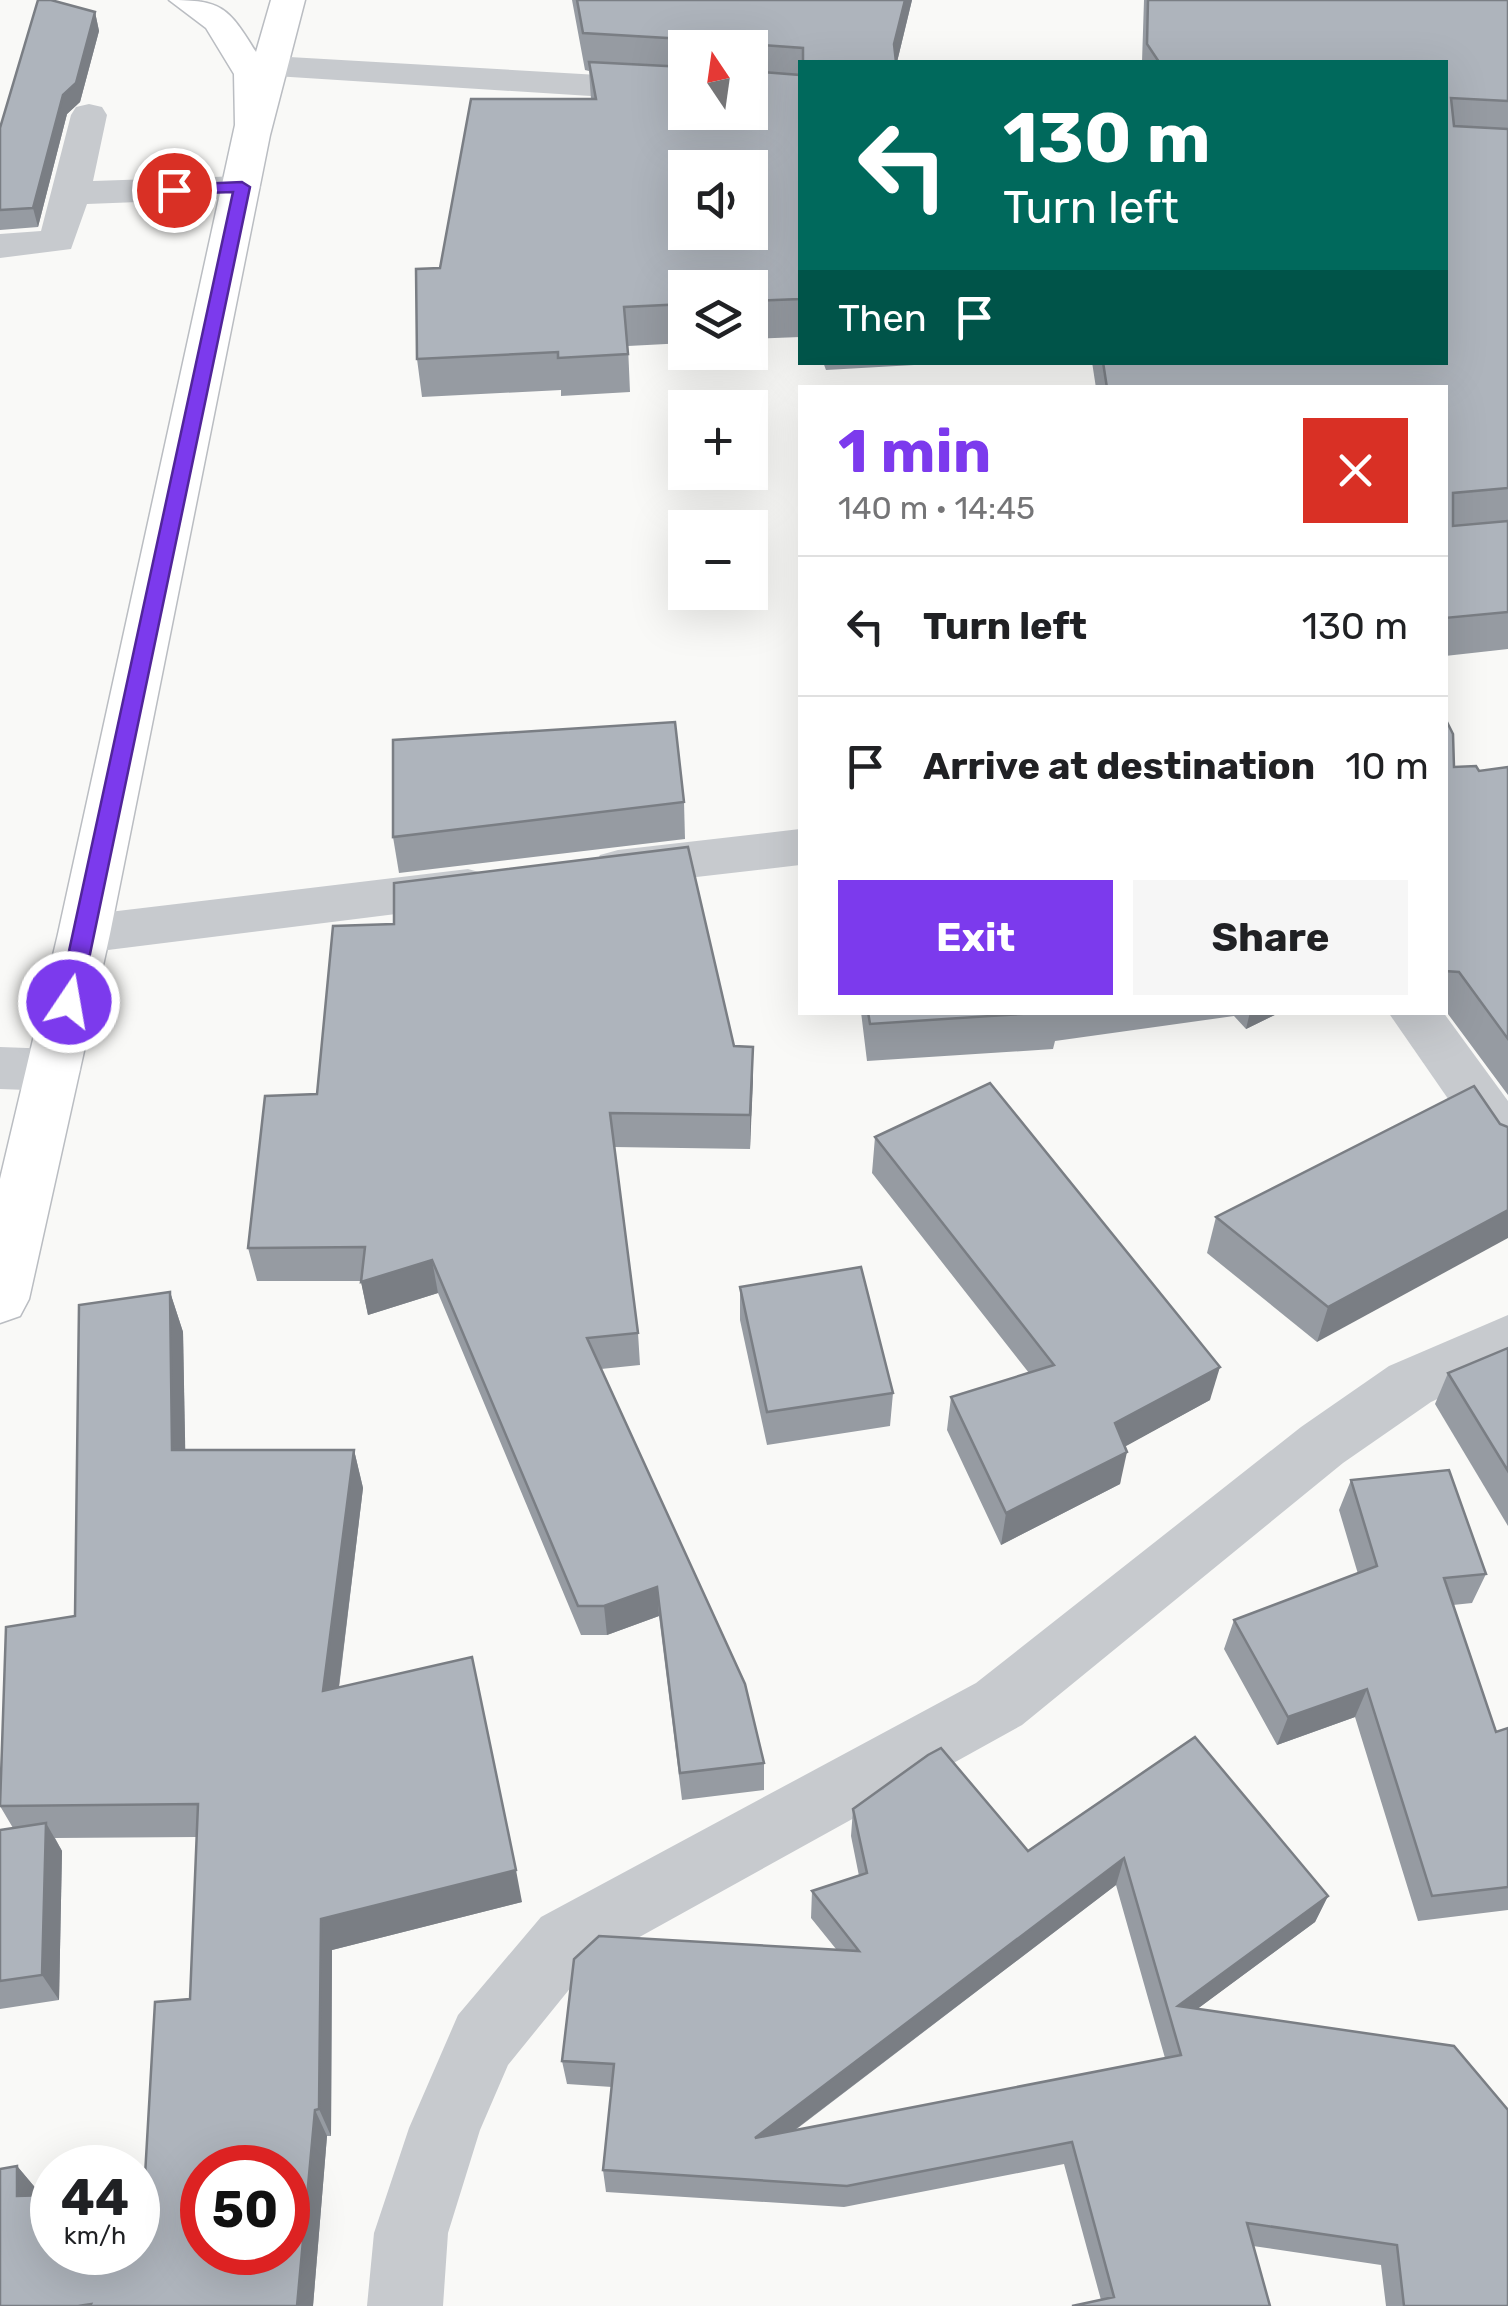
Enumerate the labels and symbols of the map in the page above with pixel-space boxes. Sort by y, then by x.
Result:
north arrow [668,30,768,130]
pin [132,148,217,233]
position arrow [17,950,121,1054]
speed limit sign: 50 [180,2145,310,2275]

